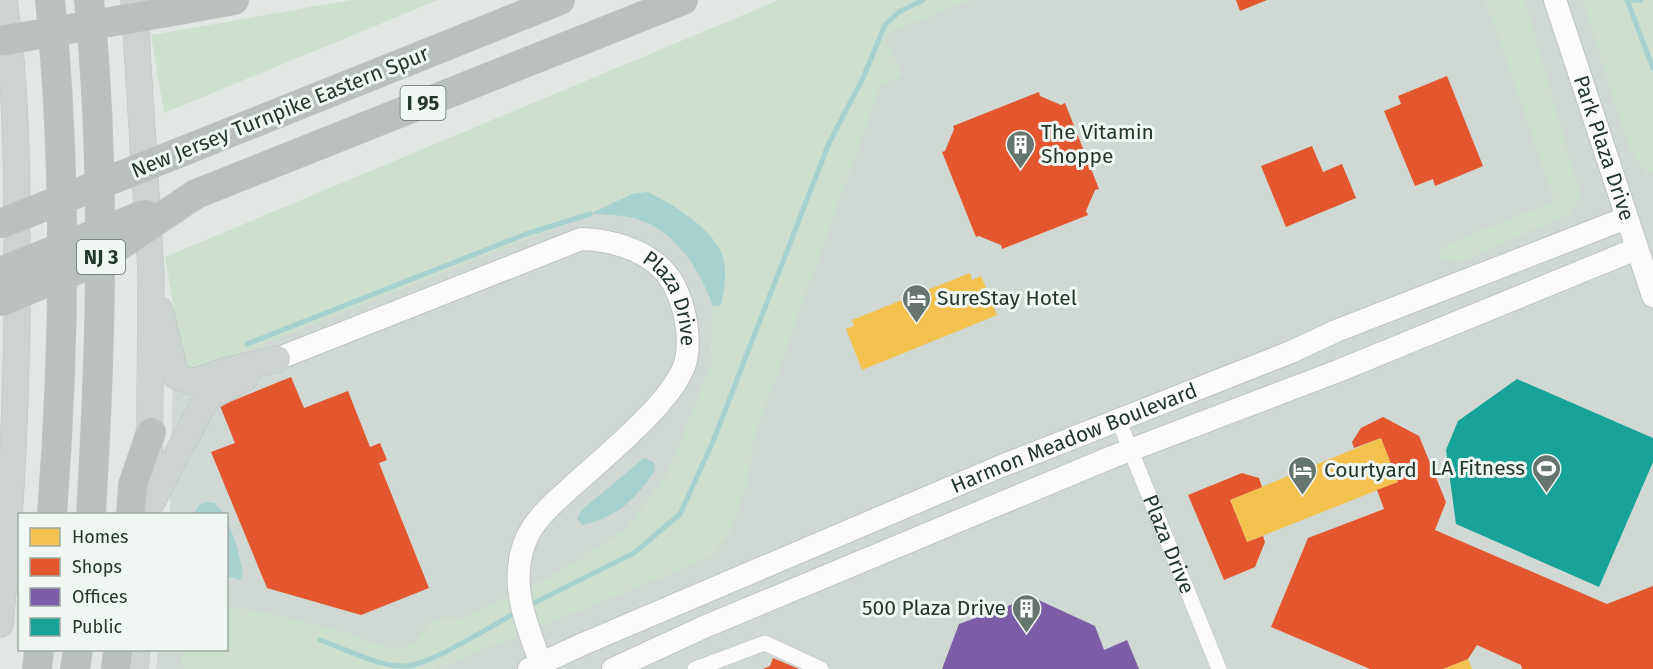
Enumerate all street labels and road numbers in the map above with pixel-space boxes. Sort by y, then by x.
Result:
street label: New Jersey Turnpike Eastern Spur [127,40,433,184]
street label: Park Plaza Drive [1568,72,1640,224]
road number: I 95 [400,86,446,120]
road number: NJ 3 [77,240,125,274]
street label: Plaza Drive [638,245,701,346]
street label: Harmon Meadow Boulevard [947,377,1201,499]
street label: Plaza Drive [1137,491,1200,598]

